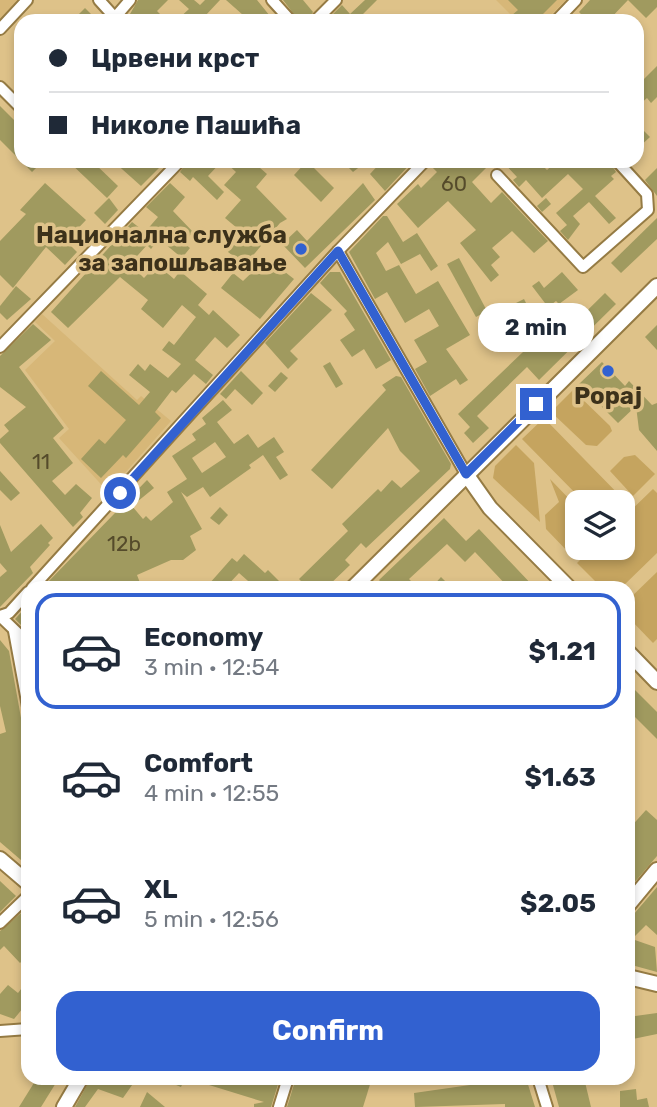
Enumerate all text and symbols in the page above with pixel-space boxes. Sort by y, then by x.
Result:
text: Црвени крст [91,43,259,74]
text: Николе Пашића [91,110,301,141]
house number: 60 [441,171,467,196]
place label: Национална служба за запошљавање [36,221,287,277]
marker: Национална служба за запошљавање [293,241,309,257]
callout: 2 min [478,302,594,352]
text: 2 min [505,313,567,341]
marker: Popaj [600,363,616,379]
place label: Popaj [574,382,642,410]
route end [520,388,552,420]
house number: 11 [32,449,50,474]
route start [104,477,136,509]
map controls [565,490,635,560]
button: layers [565,490,635,560]
house number: 12b [107,531,141,556]
icon: car [60,620,123,683]
text: Economy [144,622,263,653]
text: $1.21 [529,636,596,667]
text: 3 min · 12:54 [144,653,279,681]
icon: car [60,746,123,809]
text: Comfort [144,748,253,779]
text: $1.63 [524,762,596,793]
text: 4 min · 12:55 [144,779,279,807]
icon: car [60,872,123,935]
text: XL [144,874,177,905]
text: $2.05 [520,888,596,919]
text: 5 min · 12:56 [144,905,279,933]
button: Confirm [56,991,600,1071]

